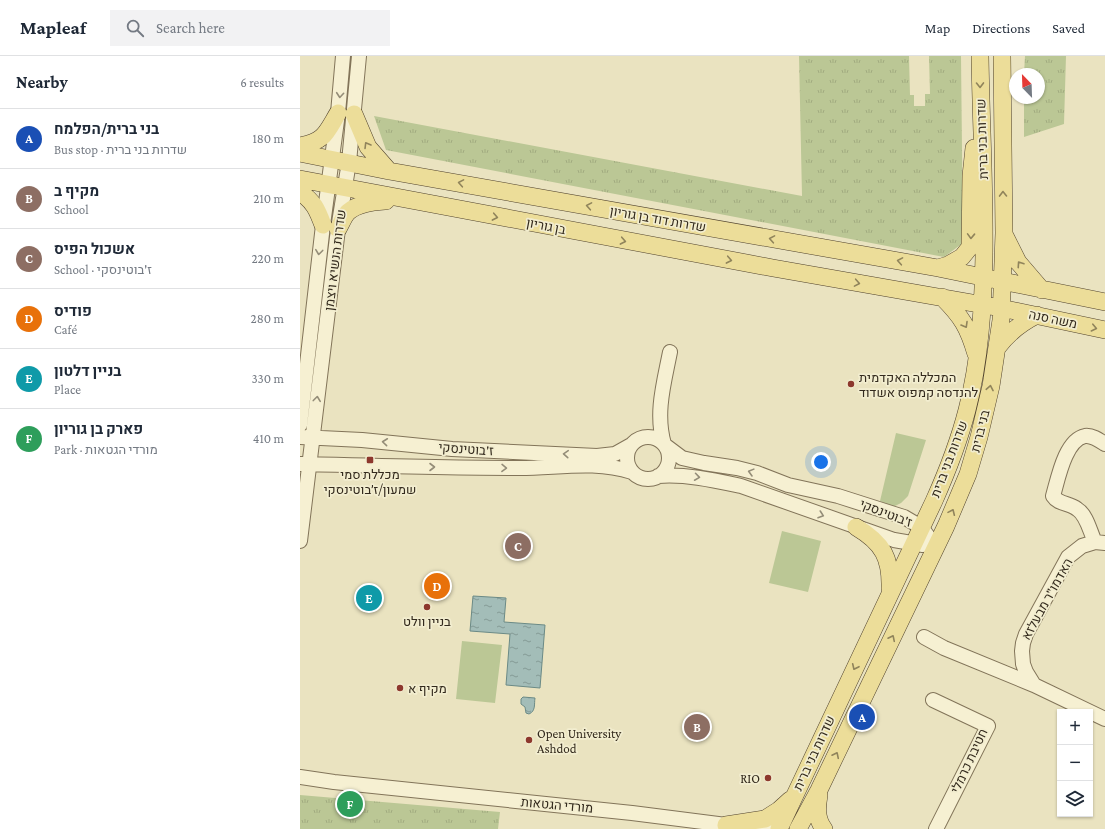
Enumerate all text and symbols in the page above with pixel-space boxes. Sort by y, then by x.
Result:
search box [110,10,390,46]
text: Mapleaf [20,17,86,38]
icon: search [124,17,146,39]
text: Search here [156,20,225,36]
text: Map [925,20,950,36]
text: Directions [972,20,1030,36]
text: Saved [1052,20,1085,36]
north arrow [1009,68,1045,104]
text: Nearby [16,73,68,92]
text: 6 results [240,75,284,90]
one-way arrow [976,82,984,88]
one-way arrow [336,92,345,98]
street label: שדרות בני ברית [973,98,991,180]
text: בני ברית/הפלמח [54,121,159,137]
text: A [25,131,33,146]
text: 180 m [252,131,284,146]
text: Bus stop · שדרות בני ברית [54,142,187,157]
one-way arrow [365,142,372,149]
one-way arrow [458,180,464,188]
text: מקיף ב [54,183,99,199]
text: B [25,191,33,206]
text: 210 m [253,191,284,206]
one-way arrow [999,191,1007,197]
text: School [54,202,89,217]
one-way arrow [586,203,592,211]
street label: שדרות דוד בן גוריון [609,203,707,235]
street label: שדרות הנשיא ויצמן [321,208,349,312]
one-way arrow [492,212,498,220]
street label: בן גוריון [525,215,567,237]
one-way arrow [966,233,975,239]
one-way arrow [769,235,775,244]
one-way arrow [620,236,626,244]
text: אשכול הפיס [54,241,135,257]
one-way arrow [315,249,324,255]
text: C [25,251,33,266]
text: 220 m [251,251,284,266]
one-way arrow [726,256,732,264]
one-way arrow [897,258,903,266]
one-way arrow [1017,261,1024,268]
text: School · ז'בוטינסקי [54,262,152,277]
one-way arrow [854,278,860,287]
text: פודיס [54,303,92,319]
street label: משה סנה [1027,307,1079,331]
text: D [25,311,33,326]
text: 280 m [251,311,284,326]
one-way arrow [960,321,968,328]
text: Café [54,322,77,337]
one-way arrow [1091,323,1097,331]
text: בניין דלטון [54,363,122,379]
place label: המכללה האקדמית להנדסה קמפוס אשדוד [859,370,979,400]
text: E [25,371,33,386]
text: 330 m [251,371,284,386]
marker: המכללה האקדמית להנדסה קמפוס אשדוד [846,379,856,389]
text: Place [54,382,81,397]
one-way arrow [985,385,994,391]
one-way arrow [312,396,321,402]
street label: בני ברית [967,408,993,454]
street label: שדרות בני ברית [927,418,971,500]
text: פארק בן גוריון [54,421,143,437]
text: F [26,431,32,446]
text: 410 m [253,431,284,446]
one-way arrow [382,438,388,447]
street label: ז'בוטינסקי [438,440,494,458]
text: Park · מורדי הגטאות [54,442,158,457]
one-way arrow [563,450,569,459]
your location [811,452,831,472]
marker: מכללת סמי שמעון/ז׳בוטינסקי [365,455,375,465]
one-way arrow [429,463,435,471]
one-way arrow [501,464,507,472]
place label: מכללת סמי שמעון/ז׳בוטינסקי [324,467,416,497]
one-way arrow [748,468,755,477]
one-way arrow [694,472,700,481]
street label: ז'בוטינסקי [858,496,915,530]
one-way arrow [947,508,955,516]
one-way arrow [818,510,825,519]
pin: C [505,531,531,561]
street label: האדמו"ר מבעלזא [1018,555,1076,643]
pin: D [424,571,450,601]
pin: E [356,583,382,613]
marker: בניין וולט [422,602,432,612]
place label: בניין וולט [403,614,451,629]
one-way arrow [887,634,895,642]
one-way arrow [852,663,860,670]
place label: מקיף א [408,681,447,696]
marker: מקיף א [395,683,405,693]
pin: A [849,702,875,732]
map controls [1057,709,1093,817]
button: + [1057,709,1093,745]
pin: B [684,712,710,742]
street label: שדרות בני ברית [790,713,838,793]
place label: Open University Ashdod [537,726,622,756]
street label: חטיבת כרמלי [948,726,990,796]
marker: Open University Ashdod [524,735,534,745]
button: − [1057,745,1093,781]
one-way arrow [831,752,839,759]
place label: RIO [740,771,760,786]
marker: RIO [763,773,773,783]
button: layers [1057,781,1093,817]
pin: F [337,789,363,819]
street label: מורדי הגטאות [520,794,594,816]

